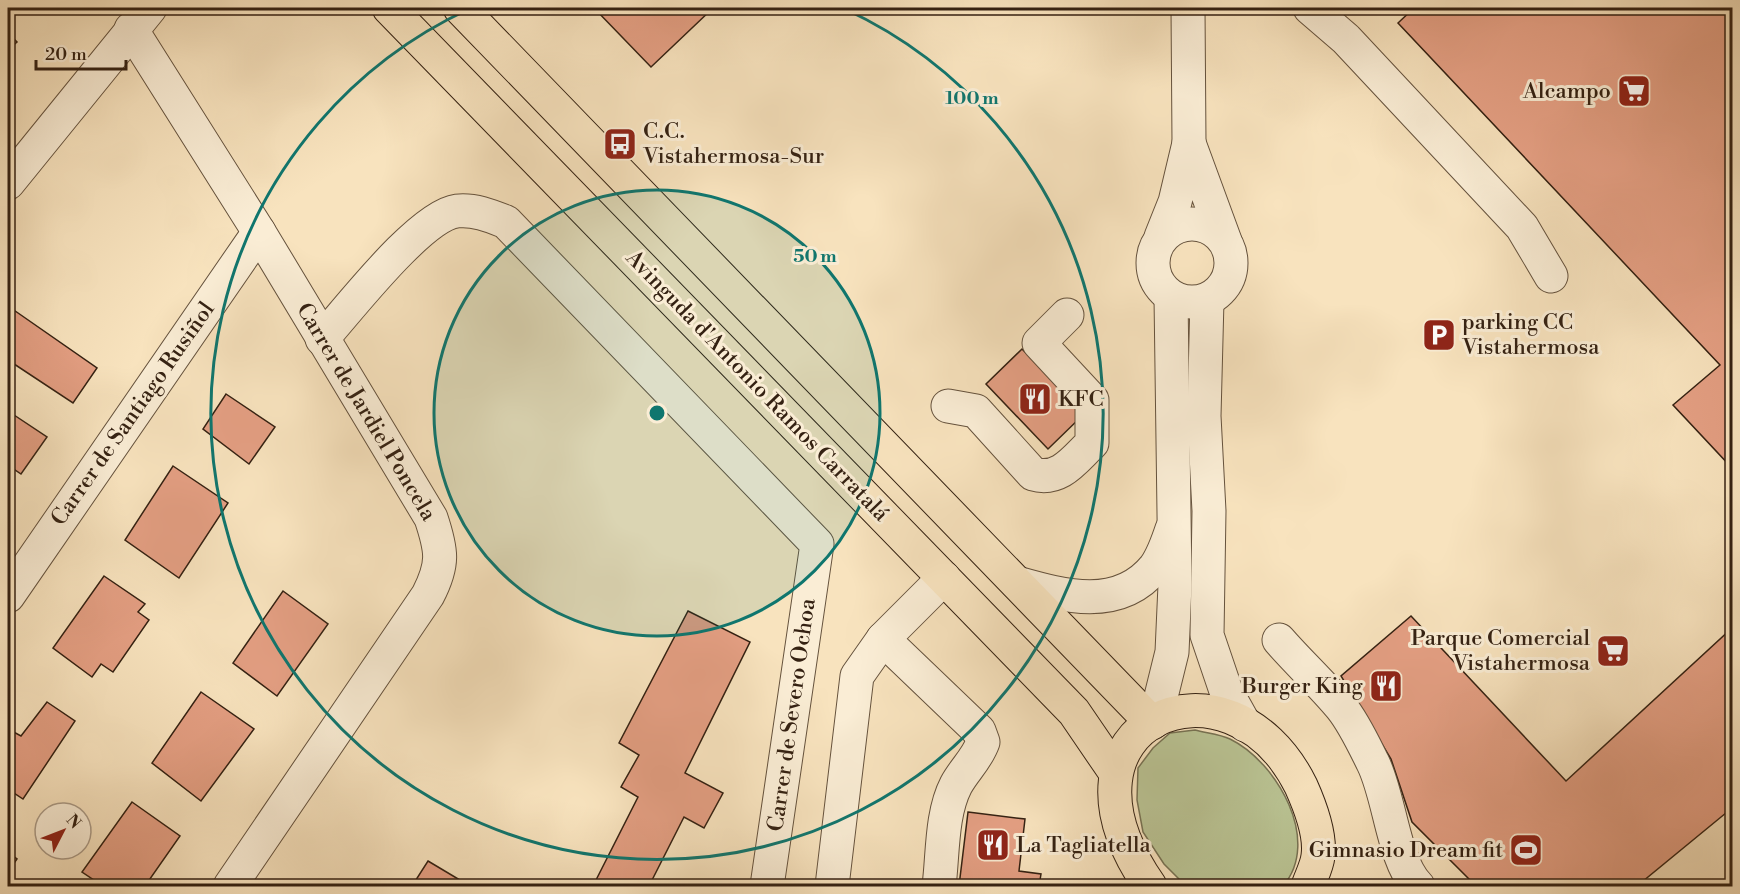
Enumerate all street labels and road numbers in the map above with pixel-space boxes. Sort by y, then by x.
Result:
street label: Avinguda d'Antonio Ramos Carratalá [619,244,895,528]
street label: Carrer de Santiago Rusiñol [45,297,221,531]
street label: Carrer de Jardiel Poncela [290,298,442,527]
street label: Carrer de Severo Ochoa [762,596,822,833]

